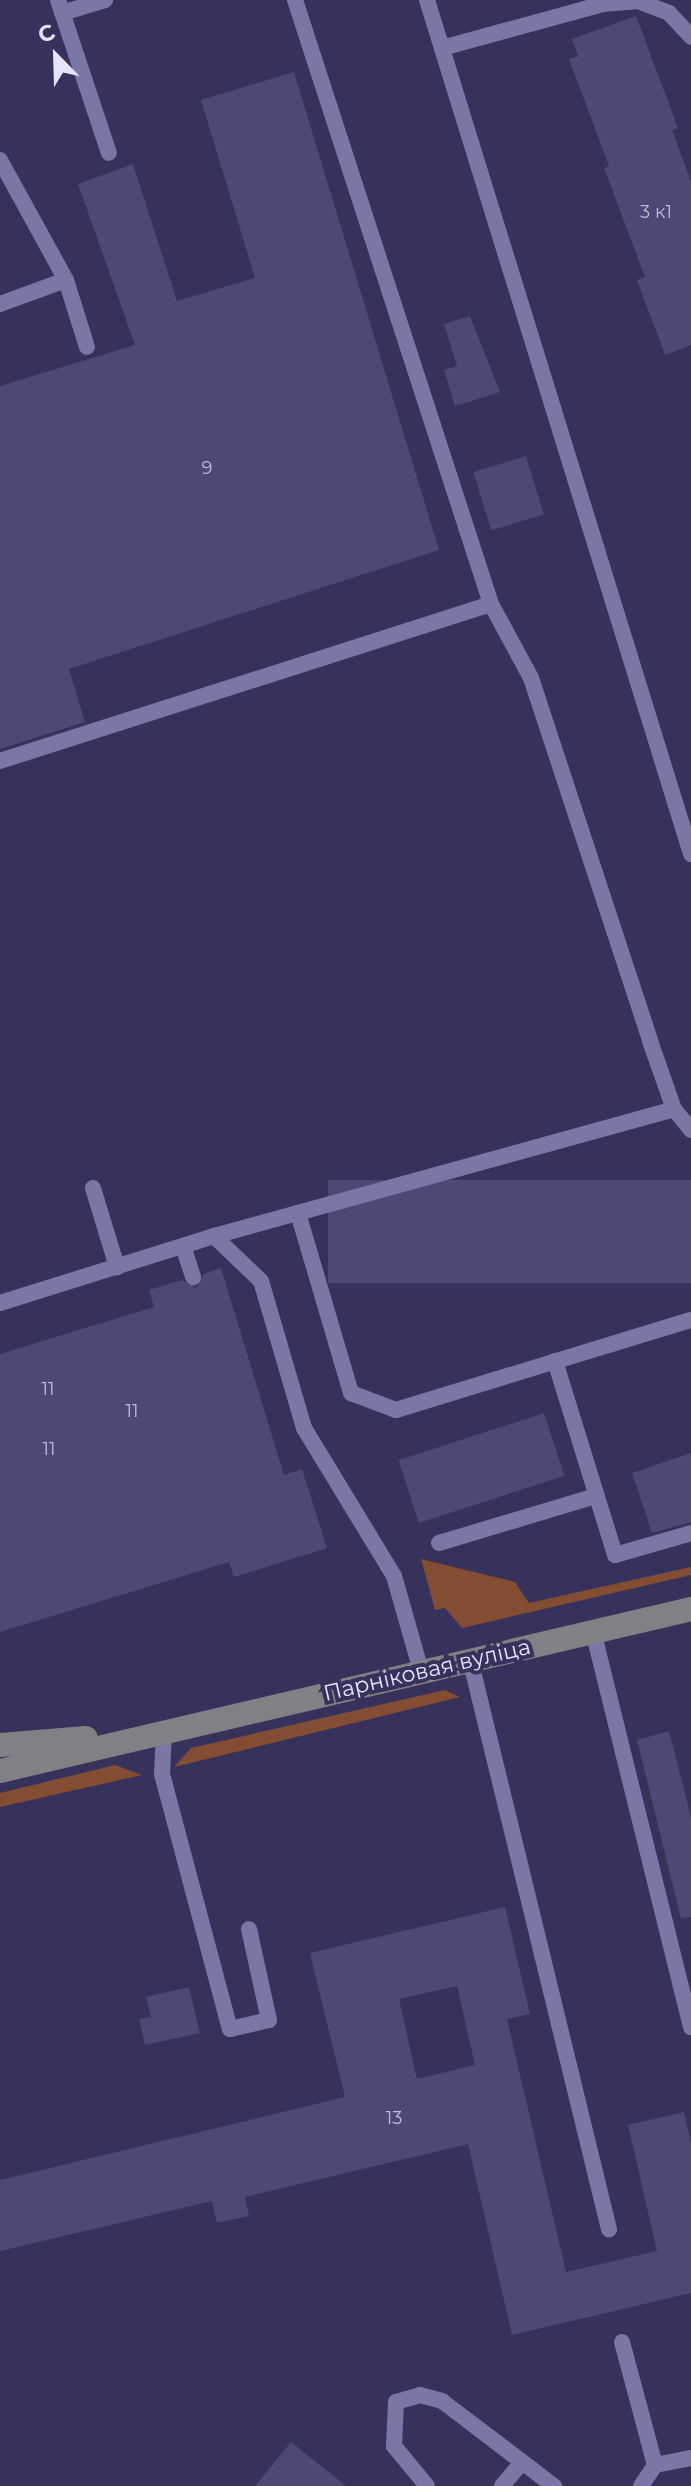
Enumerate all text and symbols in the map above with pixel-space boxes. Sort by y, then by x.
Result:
north arrow [16,16,96,96]
text: С [34,18,59,49]
house number: 3 к1 [640,201,672,223]
house number: 9 [202,457,212,479]
house number: 11 [42,1378,54,1400]
house number: 11 [126,1400,138,1422]
house number: 11 [43,1438,55,1460]
street label: Парніковая вуліца [321,1633,533,1707]
house number: 13 [386,2107,402,2129]

